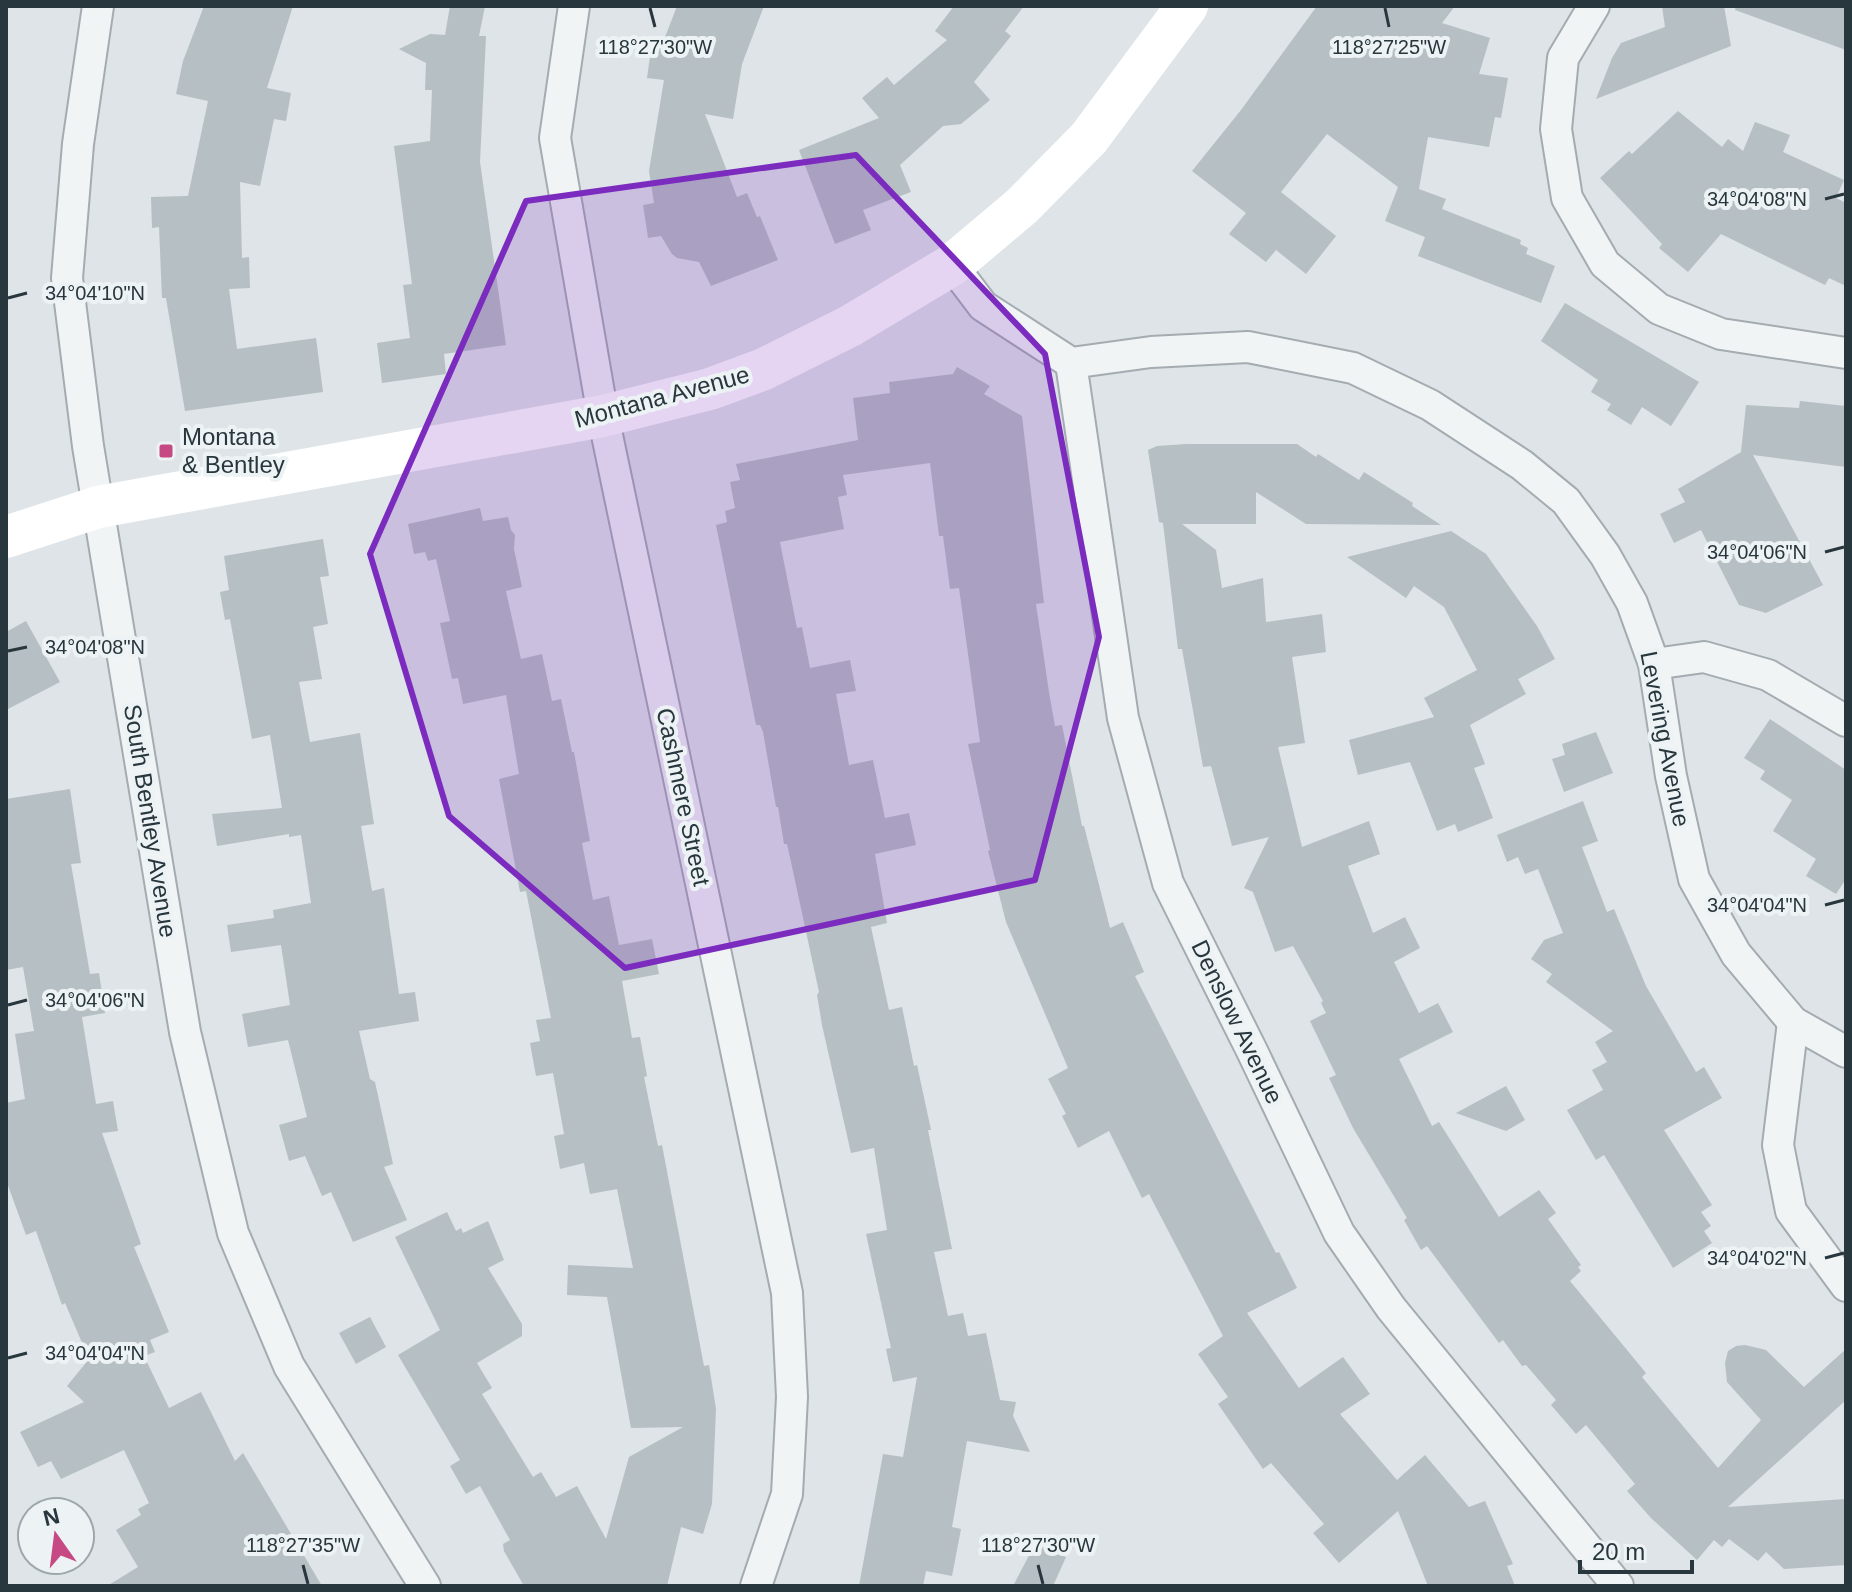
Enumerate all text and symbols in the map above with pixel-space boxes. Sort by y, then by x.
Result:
text: 118°27'30"W [598,36,712,58]
text: 118°27'25"W [1332,36,1446,58]
text: 34°04'08"N [1707,188,1807,210]
text: 34°04'10"N [45,282,145,304]
street label: Montana Avenue [572,360,752,433]
place label: Montana & Bentley [182,423,285,478]
marker: Montana & Bentley [157,442,175,460]
text: 34°04'06"N [1707,541,1807,563]
text: 34°04'08"N [45,636,145,658]
street label: Levering Avenue [1635,649,1696,829]
street label: South Bentley Avenue [119,702,182,939]
street label: Cashmere Street [651,705,716,889]
text: 34°04'04"N [1707,894,1807,916]
street label: Denslow Avenue [1186,936,1289,1108]
text: 34°04'06"N [45,989,145,1011]
text: 34°04'02"N [1707,1247,1807,1269]
text: 34°04'04"N [45,1342,145,1364]
north arrow [16,1496,96,1576]
text: N [41,1503,62,1531]
scale bar [1580,1524,1692,1574]
text: 118°27'35"W [246,1534,360,1556]
text: 118°27'30"W [981,1534,1095,1556]
text: 20 m [1592,1538,1645,1565]

